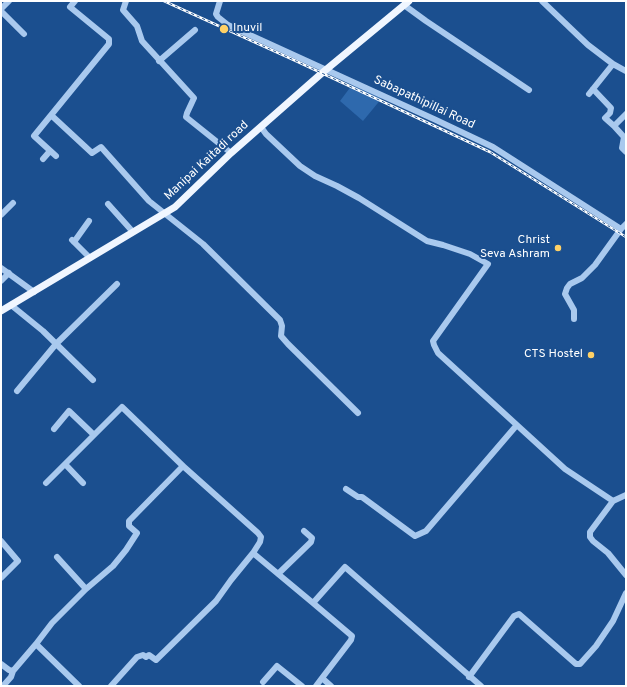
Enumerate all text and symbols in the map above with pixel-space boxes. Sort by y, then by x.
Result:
place label: Inuvil [233,22,262,36]
marker: Inuvil [218,23,230,35]
street label: Sabapathipillai Road [371,73,477,133]
street label: Manipai Kaitadi road [162,118,252,204]
place label: Christ Seva Ashram [480,234,550,262]
marker: Christ Seva Ashram [553,243,563,253]
place label: CTS Hostel [524,348,583,362]
marker: CTS Hostel [586,350,596,360]

